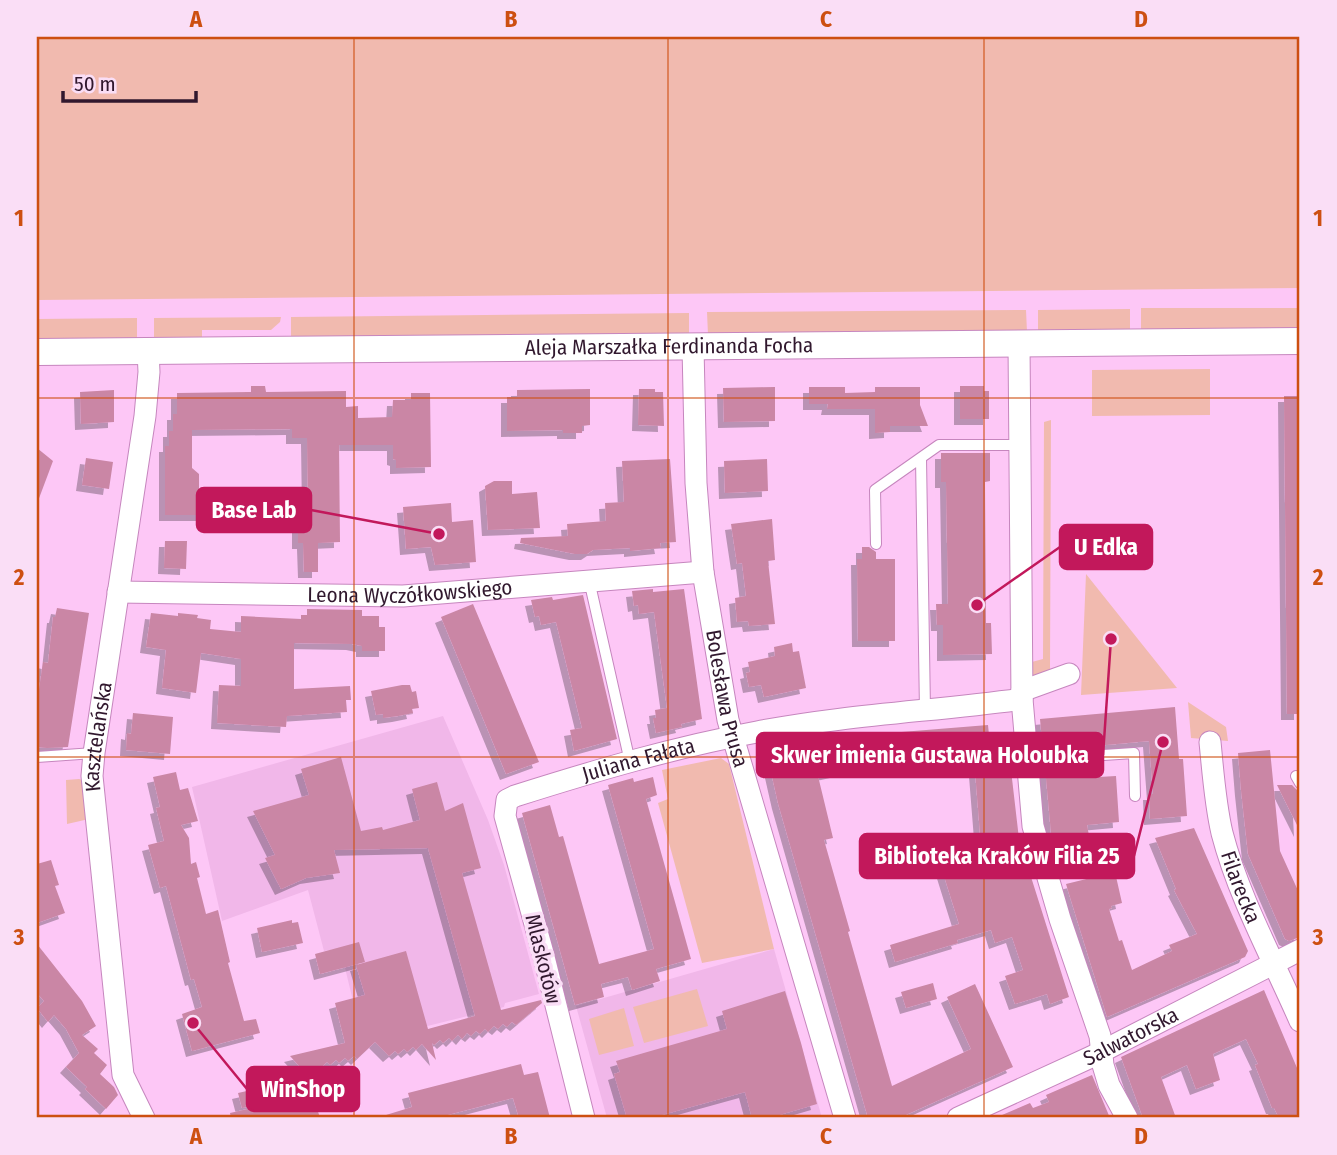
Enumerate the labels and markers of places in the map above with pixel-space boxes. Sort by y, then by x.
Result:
callout: Base Lab [197,488,311,532]
callout: U Edka [1060,525,1152,569]
callout: Skwer imienia Gustawa Holoubka [757,733,1103,777]
callout: Biblioteka Kraków Filia 25 [860,834,1134,878]
callout: WinShop [247,1067,359,1111]

